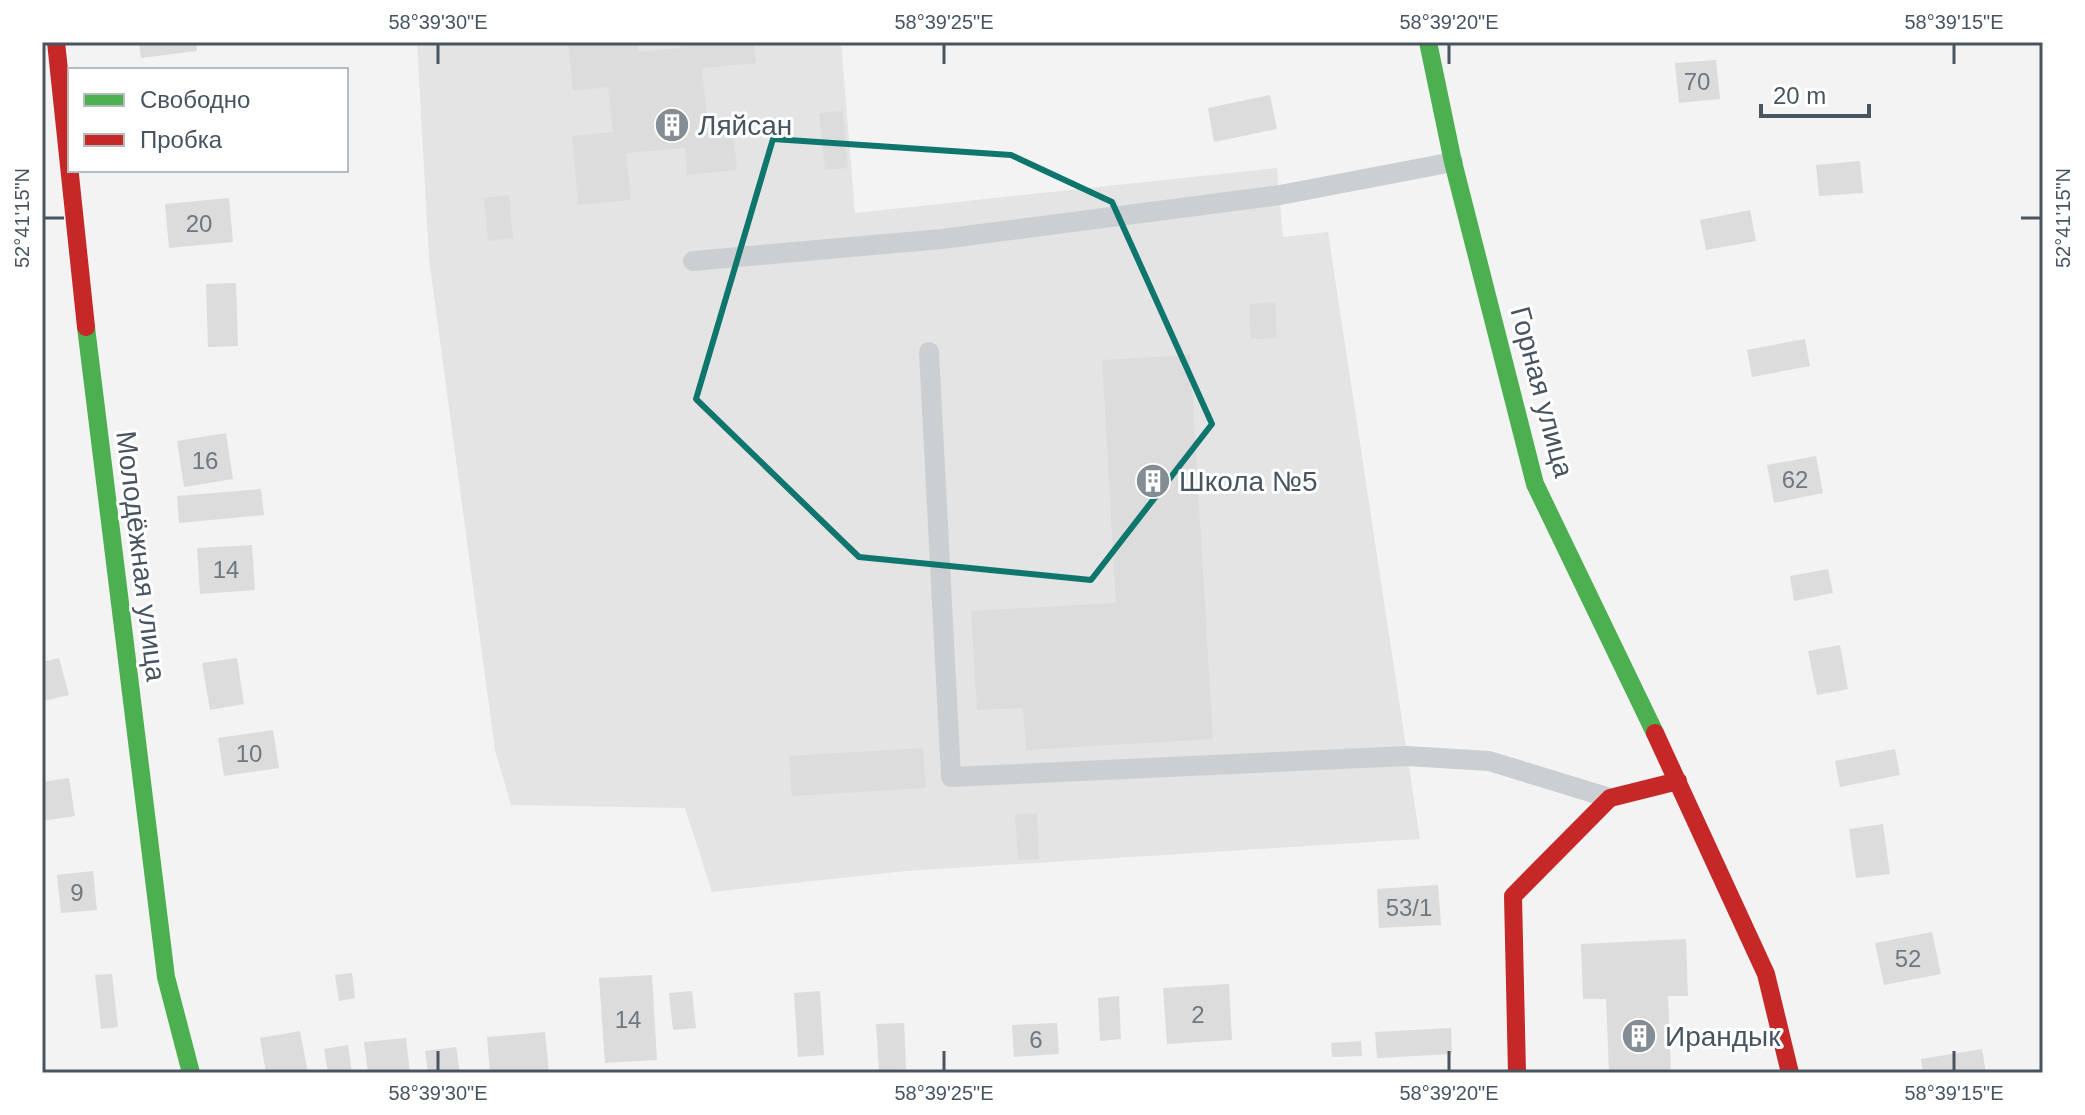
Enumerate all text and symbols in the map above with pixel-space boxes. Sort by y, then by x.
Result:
text: 58°39'30"E [389,11,488,33]
text: 58°39'25"E [895,11,994,33]
text: 58°39'20"E [1400,11,1499,33]
text: 58°39'15"E [1905,11,2004,33]
legend [68,68,348,172]
house number: 70 [1684,68,1710,95]
scale bar [1761,68,1869,118]
text: 20 m [1773,82,1826,109]
text: Свободно [140,86,250,113]
building icon: Ляйсан [653,106,691,144]
place label: Ляйсан [698,110,792,141]
text: Пробка [140,126,223,153]
text: 52°41'15"N [11,168,33,268]
text: 52°41'15"N [2052,168,2074,268]
house number: 20 [186,210,212,237]
street label: Горная улица [1504,303,1580,481]
street label: Молодёжная улица [110,429,172,683]
house number: 16 [192,447,218,474]
building icon: Школа №5 [1134,462,1172,500]
place label: Школа №5 [1179,466,1317,497]
house number: 62 [1782,466,1808,493]
house number: 14 [213,556,239,583]
house number: 10 [236,740,262,767]
house number: 9 [70,879,84,906]
house number: 53/1 [1386,894,1432,921]
house number: 52 [1895,945,1921,972]
house number: 2 [1191,1001,1205,1028]
house number: 14 [615,1006,641,1033]
building icon: Ирандык [1620,1017,1658,1055]
place label: Ирандык [1665,1021,1781,1052]
house number: 6 [1029,1026,1043,1053]
text: 58°39'30"E [389,1082,488,1104]
text: 58°39'25"E [895,1082,994,1104]
text: 58°39'20"E [1400,1082,1499,1104]
text: 58°39'15"E [1905,1082,2004,1104]

